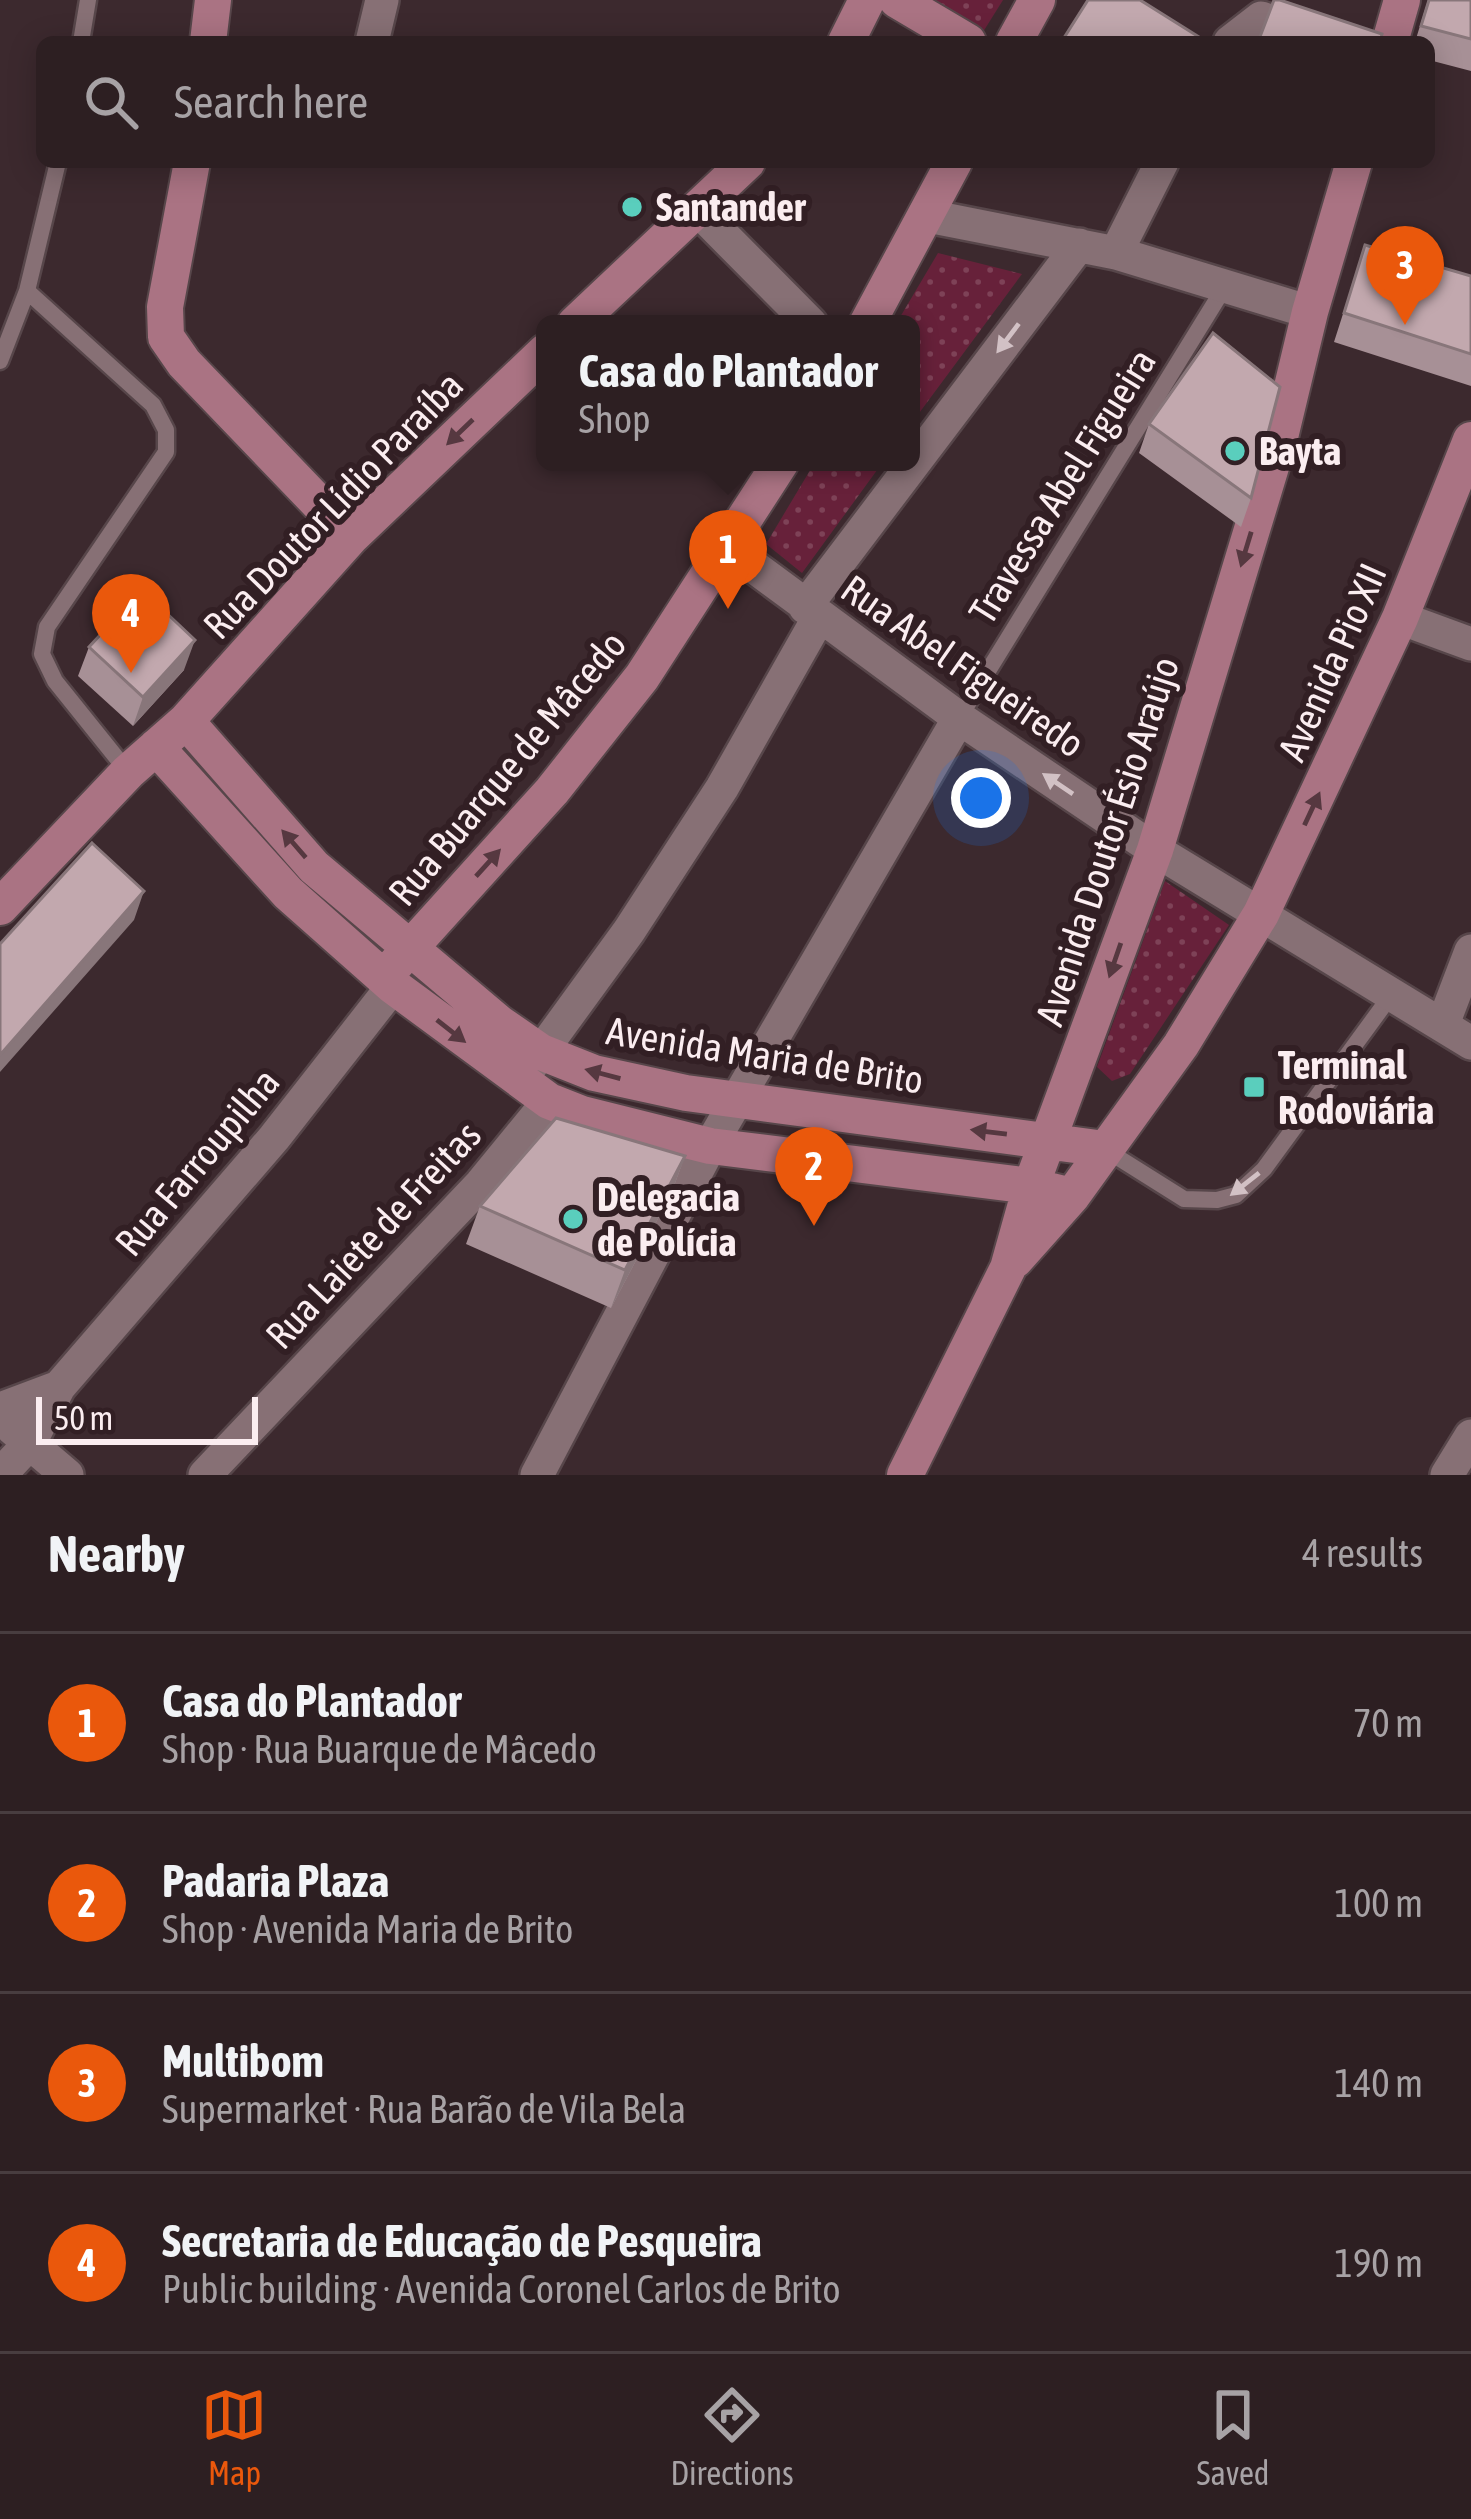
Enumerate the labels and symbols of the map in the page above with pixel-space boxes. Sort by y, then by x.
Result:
place label: Santander [656,185,807,229]
marker: Santander [619,194,645,220]
pin: 3 [1366,226,1444,325]
one-way arrow [996,322,1021,354]
street label: Travessa Abel Figueira [960,341,1164,631]
street label: Rua Doutor Lídio Paraíba [195,363,471,647]
one-way arrow [446,418,475,446]
place label: Bayta [1259,429,1341,473]
marker: Bayta [1222,438,1248,464]
pin: 1 [689,510,767,609]
one-way arrow [1236,531,1254,568]
street label: Avenida Pio XII [1269,557,1395,767]
street label: Rua Abel Figueiredo [833,566,1093,766]
pin: 4 [92,574,170,673]
street label: Rua Buarque de Mâcedo [380,622,634,914]
street label: Avenida Doutor Ésio Araújo [1027,651,1187,1031]
your location [951,768,1011,828]
one-way arrow [1041,774,1074,796]
one-way arrow [1303,791,1323,826]
one-way arrow [281,830,307,860]
one-way arrow [474,848,501,877]
one-way arrow [1105,942,1124,978]
street label: Avenida Maria de Brito [603,1008,927,1102]
one-way arrow [436,1018,467,1043]
place label: Terminal Rodoviária [1278,1043,1434,1132]
street label: Rua Farroupilha [106,1060,288,1264]
one-way arrow [585,1064,622,1083]
marker: Terminal Rodoviária [1241,1074,1267,1100]
street label: Rua Laiete de Freitas [257,1113,489,1357]
one-way arrow [970,1123,1007,1142]
pin: 2 [775,1127,853,1226]
one-way arrow [1230,1171,1261,1197]
place label: Delegacia de Polícia [597,1175,740,1264]
marker: Delegacia de Polícia [560,1206,586,1232]
scale bar [36,1391,258,1444]

